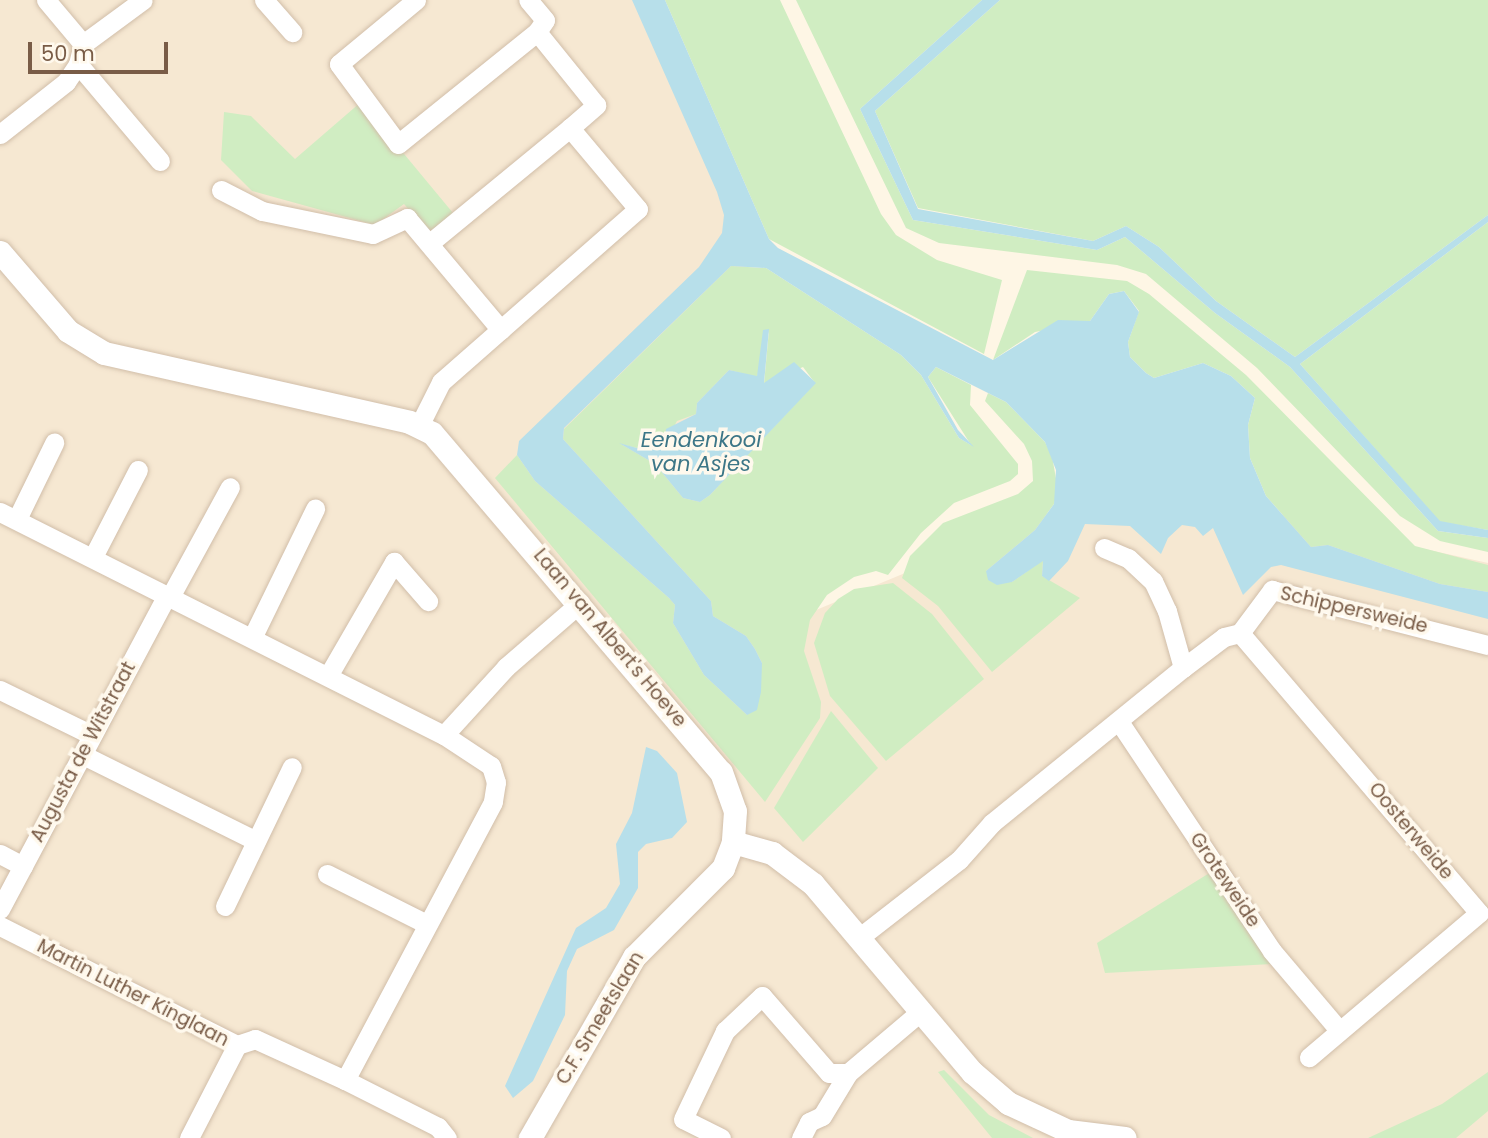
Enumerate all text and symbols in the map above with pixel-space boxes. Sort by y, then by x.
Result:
scale bar [32,28,172,72]
text: 50 m [41,39,95,68]
water label: Eendenkooi van Asjes [641,427,761,477]
street label: Laan van Albert's Hoeve [529,544,691,732]
street label: Schippersweide [1278,582,1430,638]
street label: Augusta de Witstraat [26,658,140,846]
street label: Oosterweide [1364,778,1458,884]
street label: Groteweide [1185,828,1265,932]
street label: Martin Luther Kinglaan [33,935,233,1051]
street label: C.F. Smeetslaan [551,947,649,1089]

